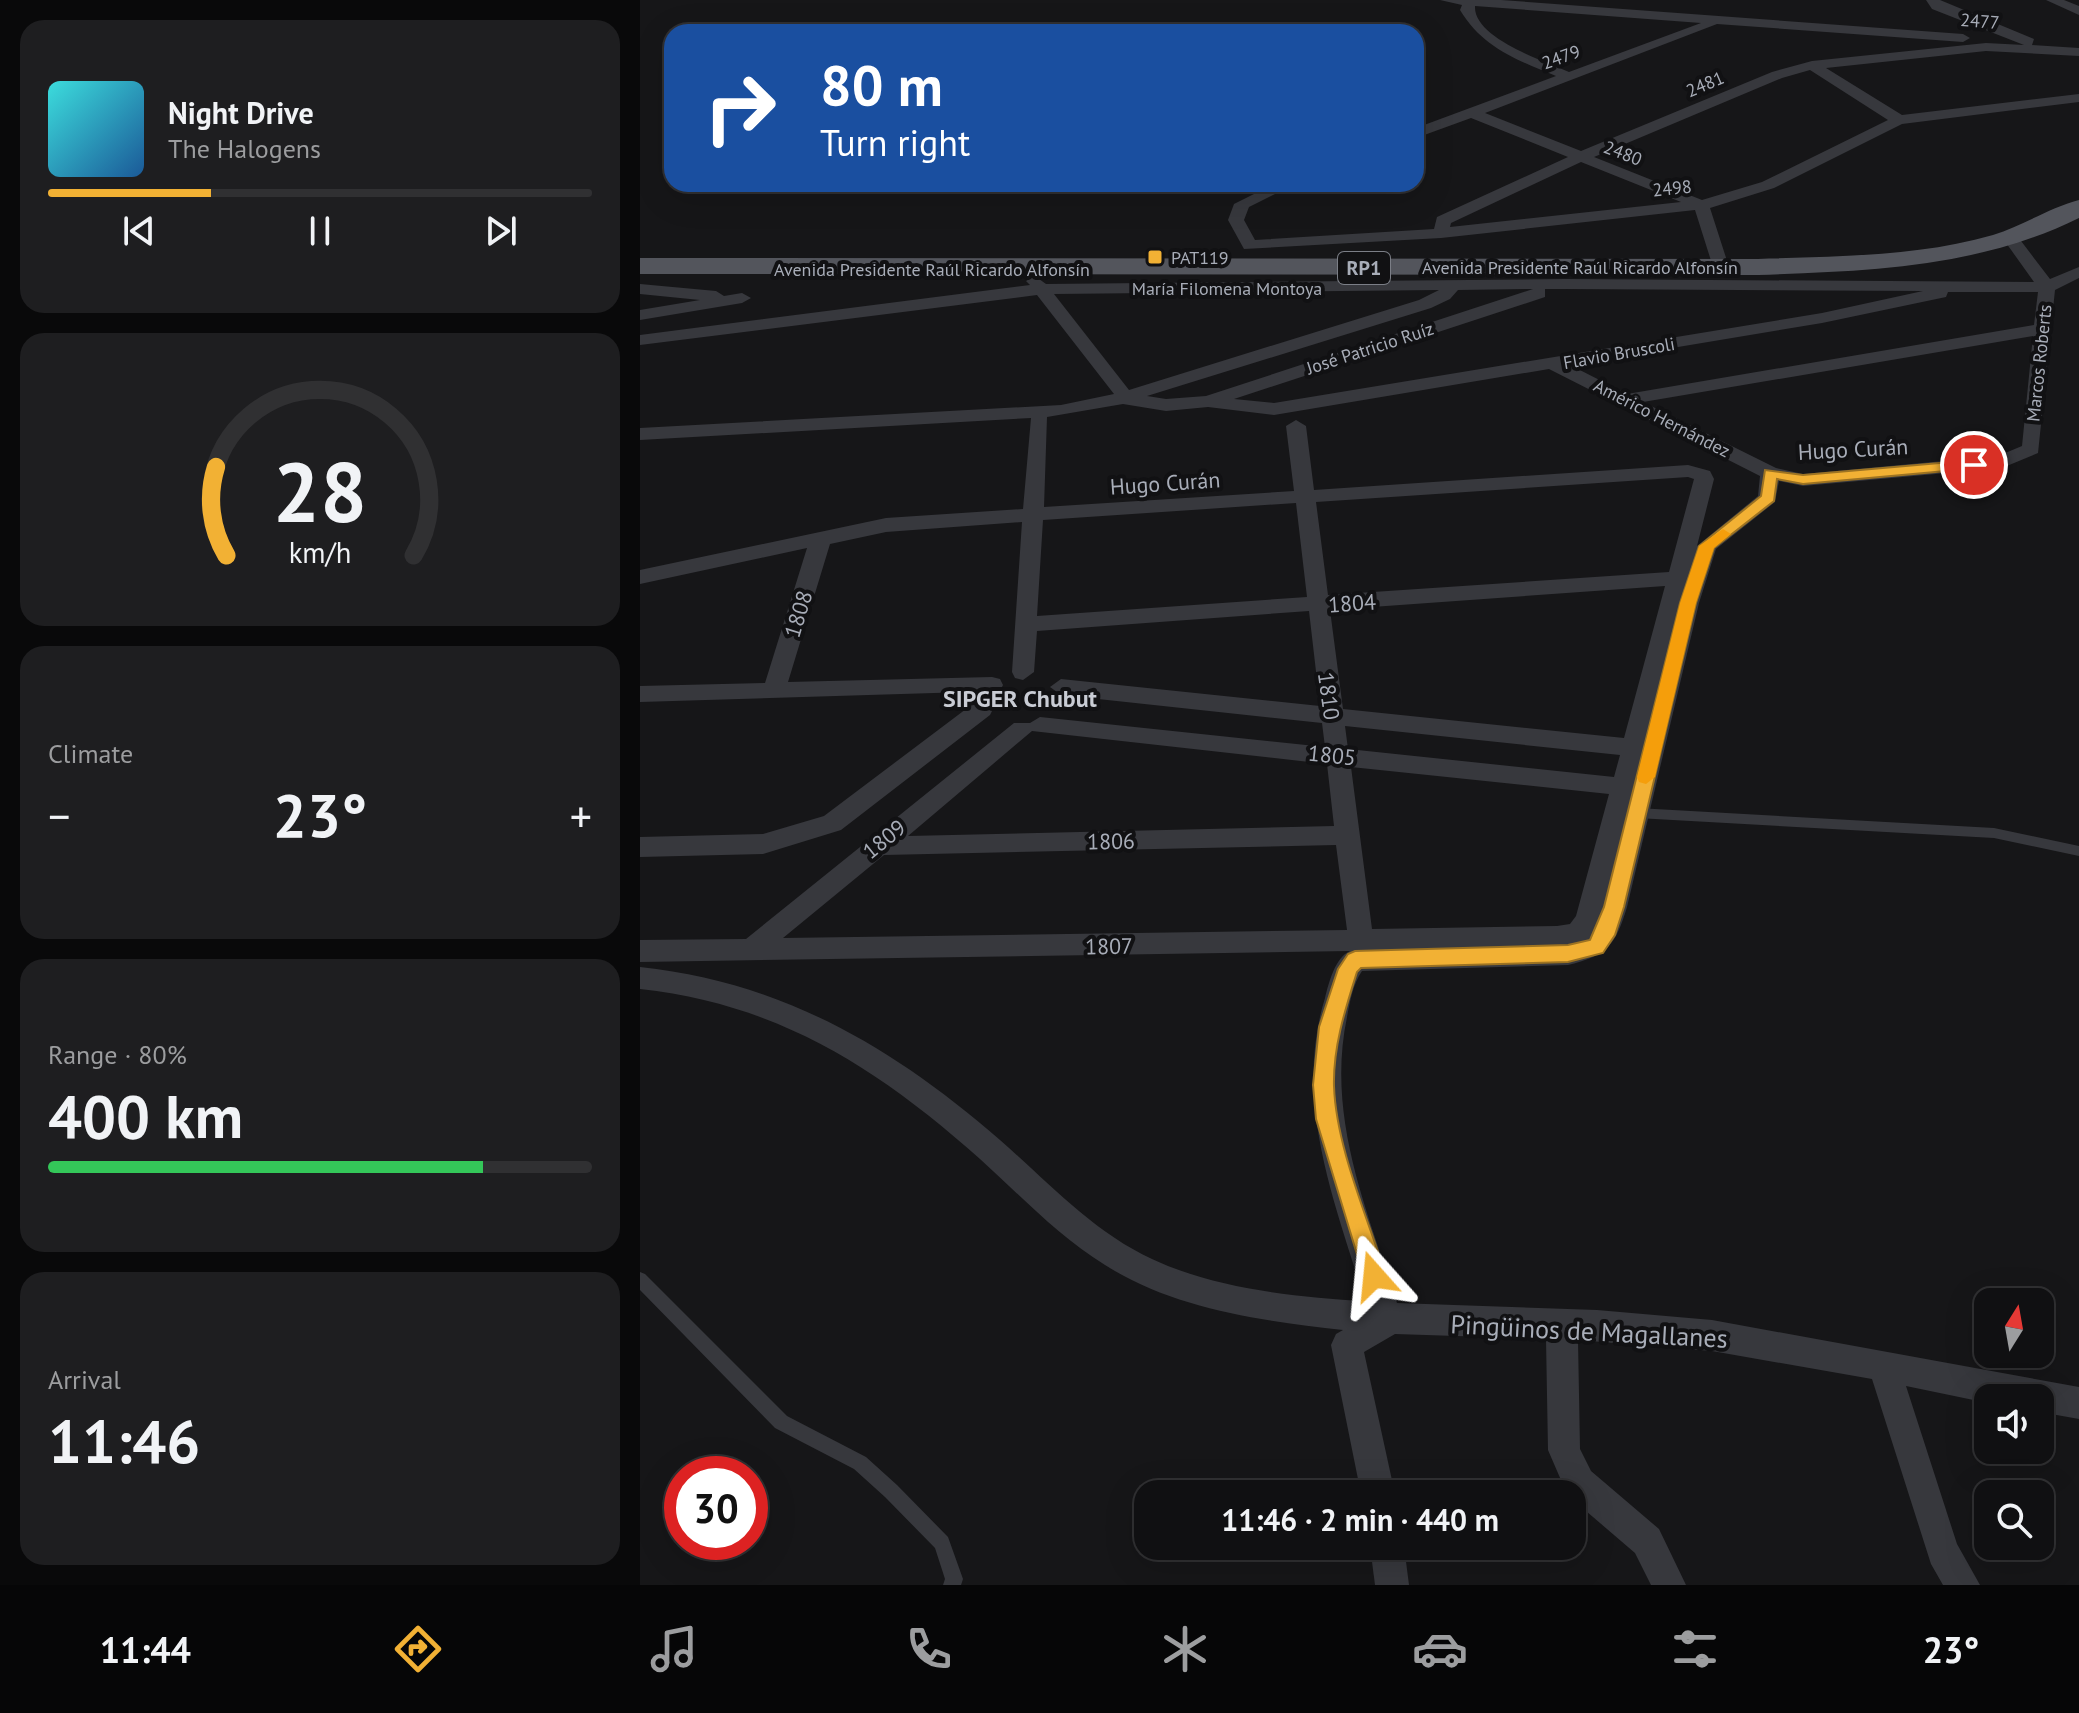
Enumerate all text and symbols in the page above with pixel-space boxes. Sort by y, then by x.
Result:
street label: 2477 [1960,8,2000,34]
street label: 2479 [1539,39,1583,75]
text: 80 m [820,49,943,121]
icon: right [688,56,792,160]
street label: 2481 [1682,66,1728,102]
text: Night Drive [168,93,314,132]
text: Turn right [820,119,970,166]
text: The Halogens [168,132,321,165]
street label: 2480 [1601,135,1646,171]
street label: 2498 [1651,175,1693,201]
icon: previous [117,209,161,253]
icon: pause [298,209,342,253]
icon: next [479,209,523,253]
place label: PAT119 [1171,246,1229,269]
marker: PAT119 [1146,248,1164,266]
road number: RP1 [1338,252,1390,284]
street label: Avenida Presidente Raúl Ricardo Alfonsín [1422,256,1738,279]
street label: Avenida Presidente Raúl Ricardo Alfonsín [774,258,1090,281]
street label: María Filomena Montoya [1132,277,1322,300]
street label: Marcos Roberts [2021,303,2057,423]
street label: José Patricio Ruíz [1303,317,1436,380]
street label: Flavio Bruscoli [1561,332,1677,374]
street label: Américo Hernández [1590,374,1734,462]
pin [1940,431,2008,499]
street label: Hugo Curán [1797,432,1909,466]
text: 28 [273,436,367,544]
icon: arrive [1952,443,1996,487]
street label: Hugo Curán [1109,465,1221,501]
text: km/h [289,534,351,571]
street label: 1808 [778,587,818,641]
street label: 1804 [1327,587,1377,619]
street label: 1810 [1312,670,1346,722]
district label: SIPGER Chubut [943,683,1098,714]
text: Climate [48,737,133,770]
street label: 1805 [1307,739,1357,771]
text: 23° [273,776,367,854]
text: − [48,787,70,844]
text: + [570,787,592,844]
street label: 1809 [857,813,911,865]
street label: 1806 [1087,827,1135,855]
street label: 1807 [1085,932,1133,960]
text: Range · 80% [48,1038,187,1071]
text: 400 km [48,1077,243,1155]
position arrow [1332,1234,1416,1318]
north arrow [1974,1288,2054,1368]
map controls [1974,1288,2054,1560]
street label: Pingüinos de Magallanes [1450,1307,1728,1355]
text: Arrival [48,1363,121,1396]
button: sound [1974,1384,2054,1464]
text: 11:46 [48,1402,200,1480]
speed limit sign: 30 [664,1456,768,1560]
button: search [1974,1480,2054,1560]
text: 11:46 · 2 min · 440 m [1221,1500,1499,1539]
icon: directions [390,1621,446,1677]
icon: music [646,1621,702,1677]
icon: phone [901,1621,957,1677]
icon: climate [1157,1621,1213,1677]
icon: car [1412,1621,1468,1677]
icon: filters [1667,1621,1723,1677]
text: 11:44 [100,1626,191,1673]
text: 23° [1923,1626,1979,1673]

